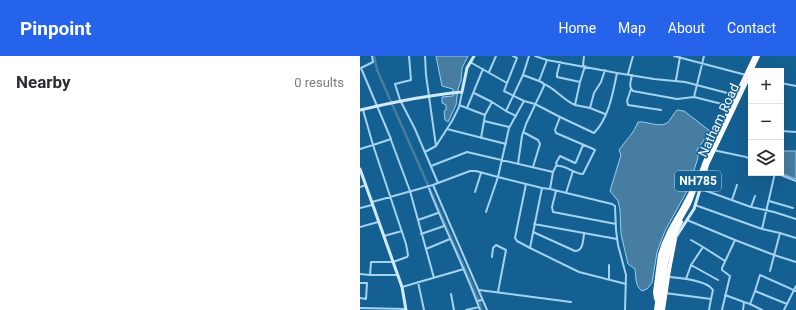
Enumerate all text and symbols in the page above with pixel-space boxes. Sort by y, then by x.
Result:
text: Pinpoint [20,17,91,40]
text: Home [558,20,596,36]
text: Map [618,20,646,36]
text: About [668,20,705,36]
text: Contact [727,20,776,36]
map controls [748,68,784,176]
button: + [748,68,784,104]
text: Nearby [16,72,71,92]
text: 0 results [294,75,344,90]
street label: Natham Road [695,81,742,159]
button: − [748,104,784,140]
button: layers [748,140,784,176]
road number: NH785 [675,171,721,191]

